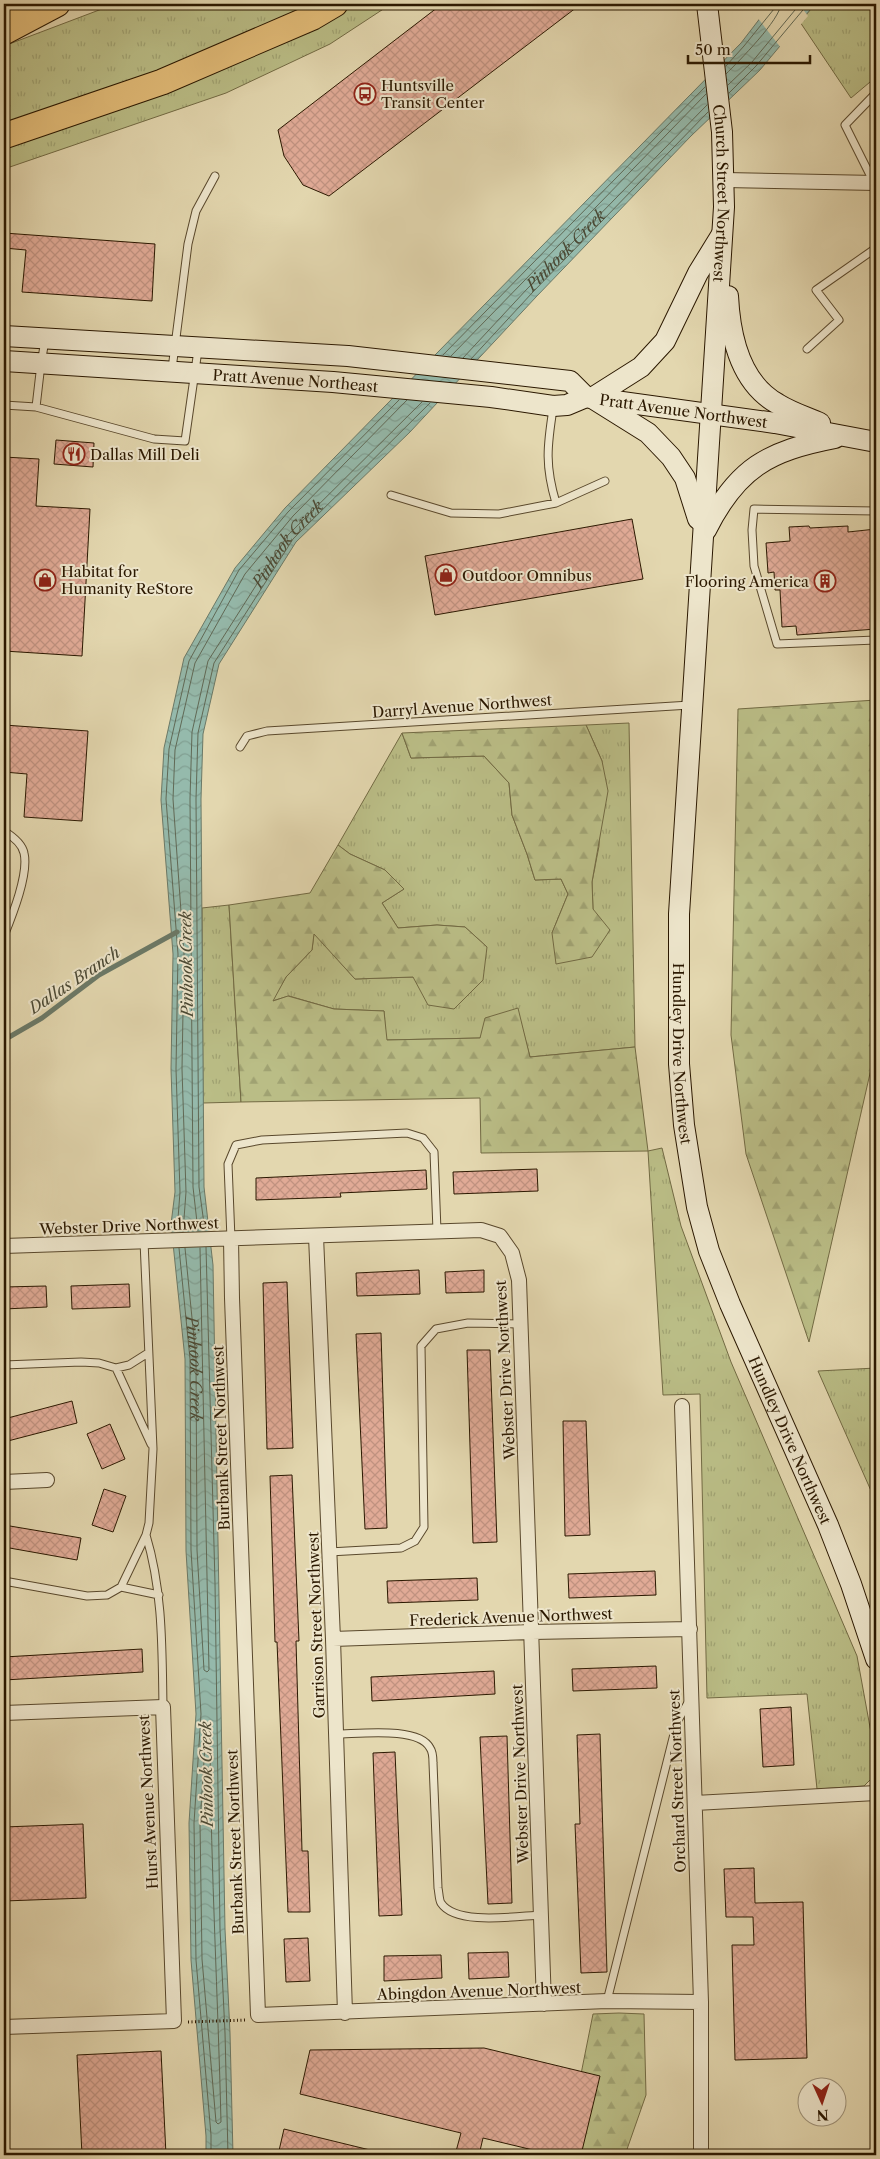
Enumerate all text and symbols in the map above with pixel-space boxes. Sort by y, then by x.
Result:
scale bar [688,32,810,64]
text: 50 m [695,40,731,59]
place label: Huntsville Transit Center [381,76,485,112]
bus stop icon: Huntsville Transit Center [353,82,377,106]
street label: Church Street Northwest [709,103,734,283]
water label: Pinhook Creek [520,205,610,296]
street label: Pratt Avenue Northeast [212,365,380,396]
street label: Pratt Avenue Northwest [598,389,769,431]
restaurant icon: Dallas Mill Deli [62,442,86,466]
place label: Dallas Mill Deli [90,445,200,464]
water label: Pinhook Creek [246,495,328,593]
place label: Habitat for Humanity ReStore [61,562,193,598]
shop icon: Outdoor Omnibus [434,563,458,587]
place label: Outdoor Omnibus [462,566,592,585]
shop icon: Habitat for Humanity ReStore [33,568,57,592]
building icon: Flooring America [813,569,837,593]
place label: Flooring America [685,572,809,591]
street label: Darryl Avenue Northwest [371,690,553,722]
water label: Pinhook Creek [175,910,197,1019]
water label: Dallas Branch [23,942,123,1019]
street label: Hundley Drive Northwest [670,963,697,1146]
street label: Webster Drive Northwest [38,1213,220,1239]
street label: Webster Drive Northwest [491,1279,519,1461]
water label: Pinhook Creek [182,1313,206,1422]
street label: Burbank Street Northwest [208,1344,234,1531]
street label: Hundley Drive Northwest [745,1353,836,1528]
street label: Garrison Street Northwest [303,1531,329,1719]
street label: Frederick Avenue Northwest [409,1604,614,1630]
street label: Webster Drive Northwest [507,1683,533,1865]
street label: Orchard Street Northwest [664,1688,690,1873]
street label: Hurst Avenue Northwest [134,1714,162,1890]
water label: Pinhook Creek [195,1720,217,1829]
street label: Burbank Street Northwest [222,1748,248,1935]
street label: Abingdon Avenue Northwest [376,1978,582,2004]
north arrow [798,2076,848,2126]
text: N [816,2106,829,2124]

